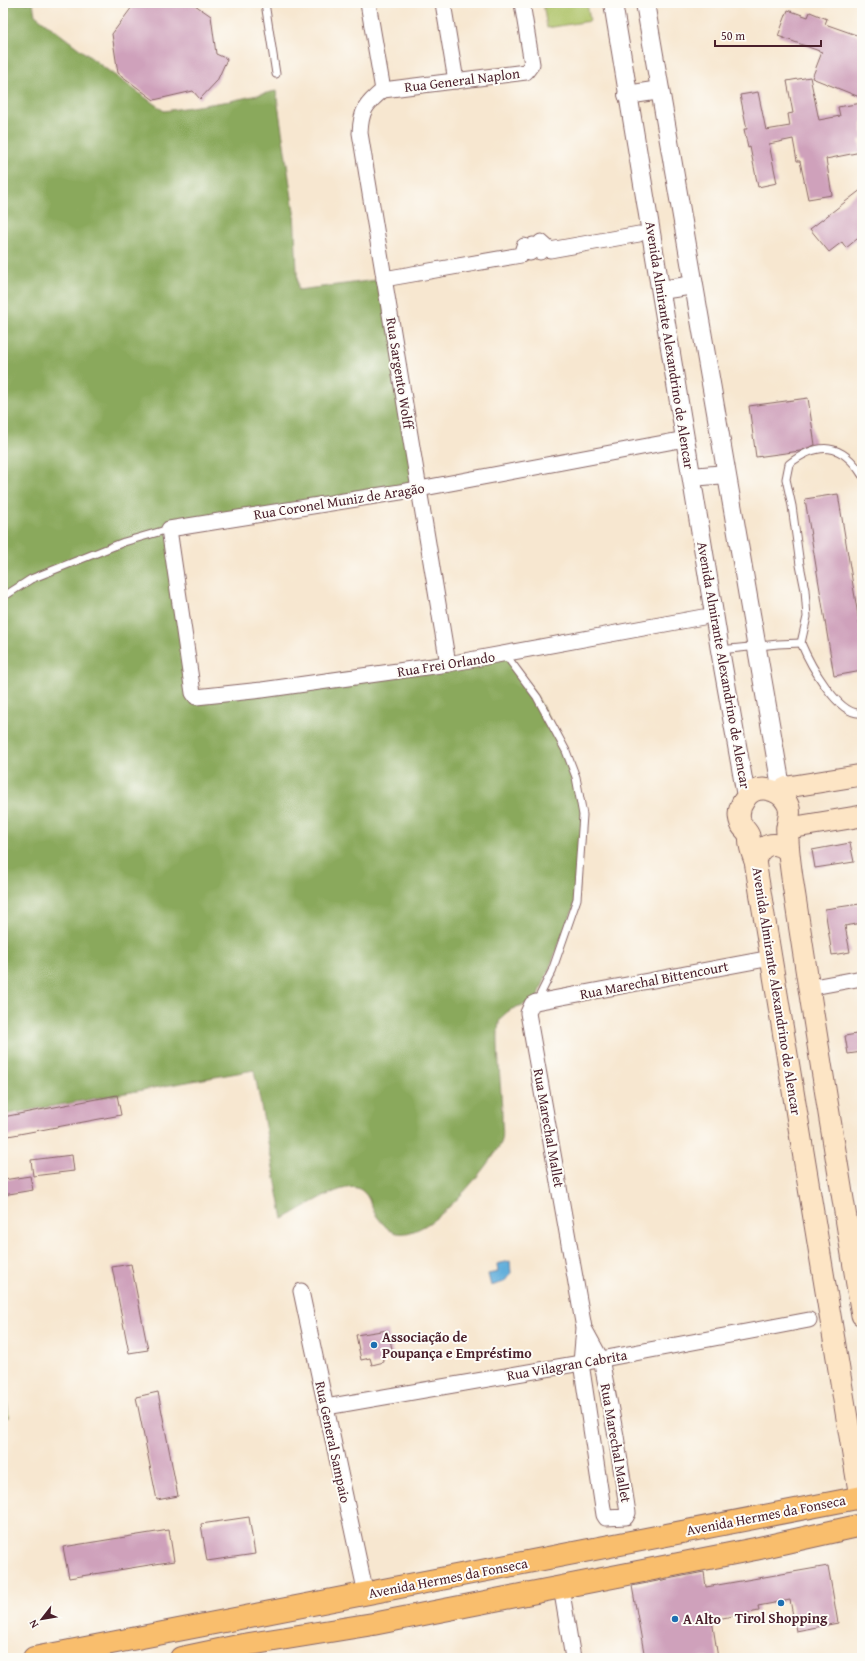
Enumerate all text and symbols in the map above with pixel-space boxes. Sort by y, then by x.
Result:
scale bar [715,22,821,48]
text: 50 m [721,27,745,44]
street label: Rua General Naplon [403,63,521,97]
street label: Avenida Almirante Alexandrino de Alencar [641,220,700,471]
street label: Rua Sargento Wolff [381,316,419,432]
street label: Rua Coronel Muniz de Aragão [252,478,426,524]
street label: Avenida Almirante Alexandrino de Alencar [692,540,756,790]
street label: Rua Frei Orlando [396,646,496,682]
street label: Avenida Almirante Alexandrino de Alencar [748,866,807,1117]
street label: Rua Marechal Bittencourt [578,956,730,1004]
street label: Rua Marechal Mallet [529,1067,569,1189]
place label: Associação de Poupança e Empréstimo [382,1327,532,1363]
marker: Associação de Poupança e Empréstimo [369,1340,379,1350]
street label: Rua Vilagran Cabrita [505,1345,629,1385]
street label: Rua General Sampaio [310,1379,356,1505]
street label: Rua Marechal Mallet [596,1382,636,1504]
street label: Avenida Hermes da Fonseca [685,1490,848,1540]
street label: Avenida Hermes da Fonseca [367,1553,530,1603]
marker: Tirol Shopping [776,1598,786,1608]
north arrow [22,1599,62,1639]
place label: Tirol Shopping [735,1608,828,1628]
place label: A Alto [683,1609,722,1629]
marker: A Alto [670,1614,680,1624]
text: N [24,1616,42,1631]

